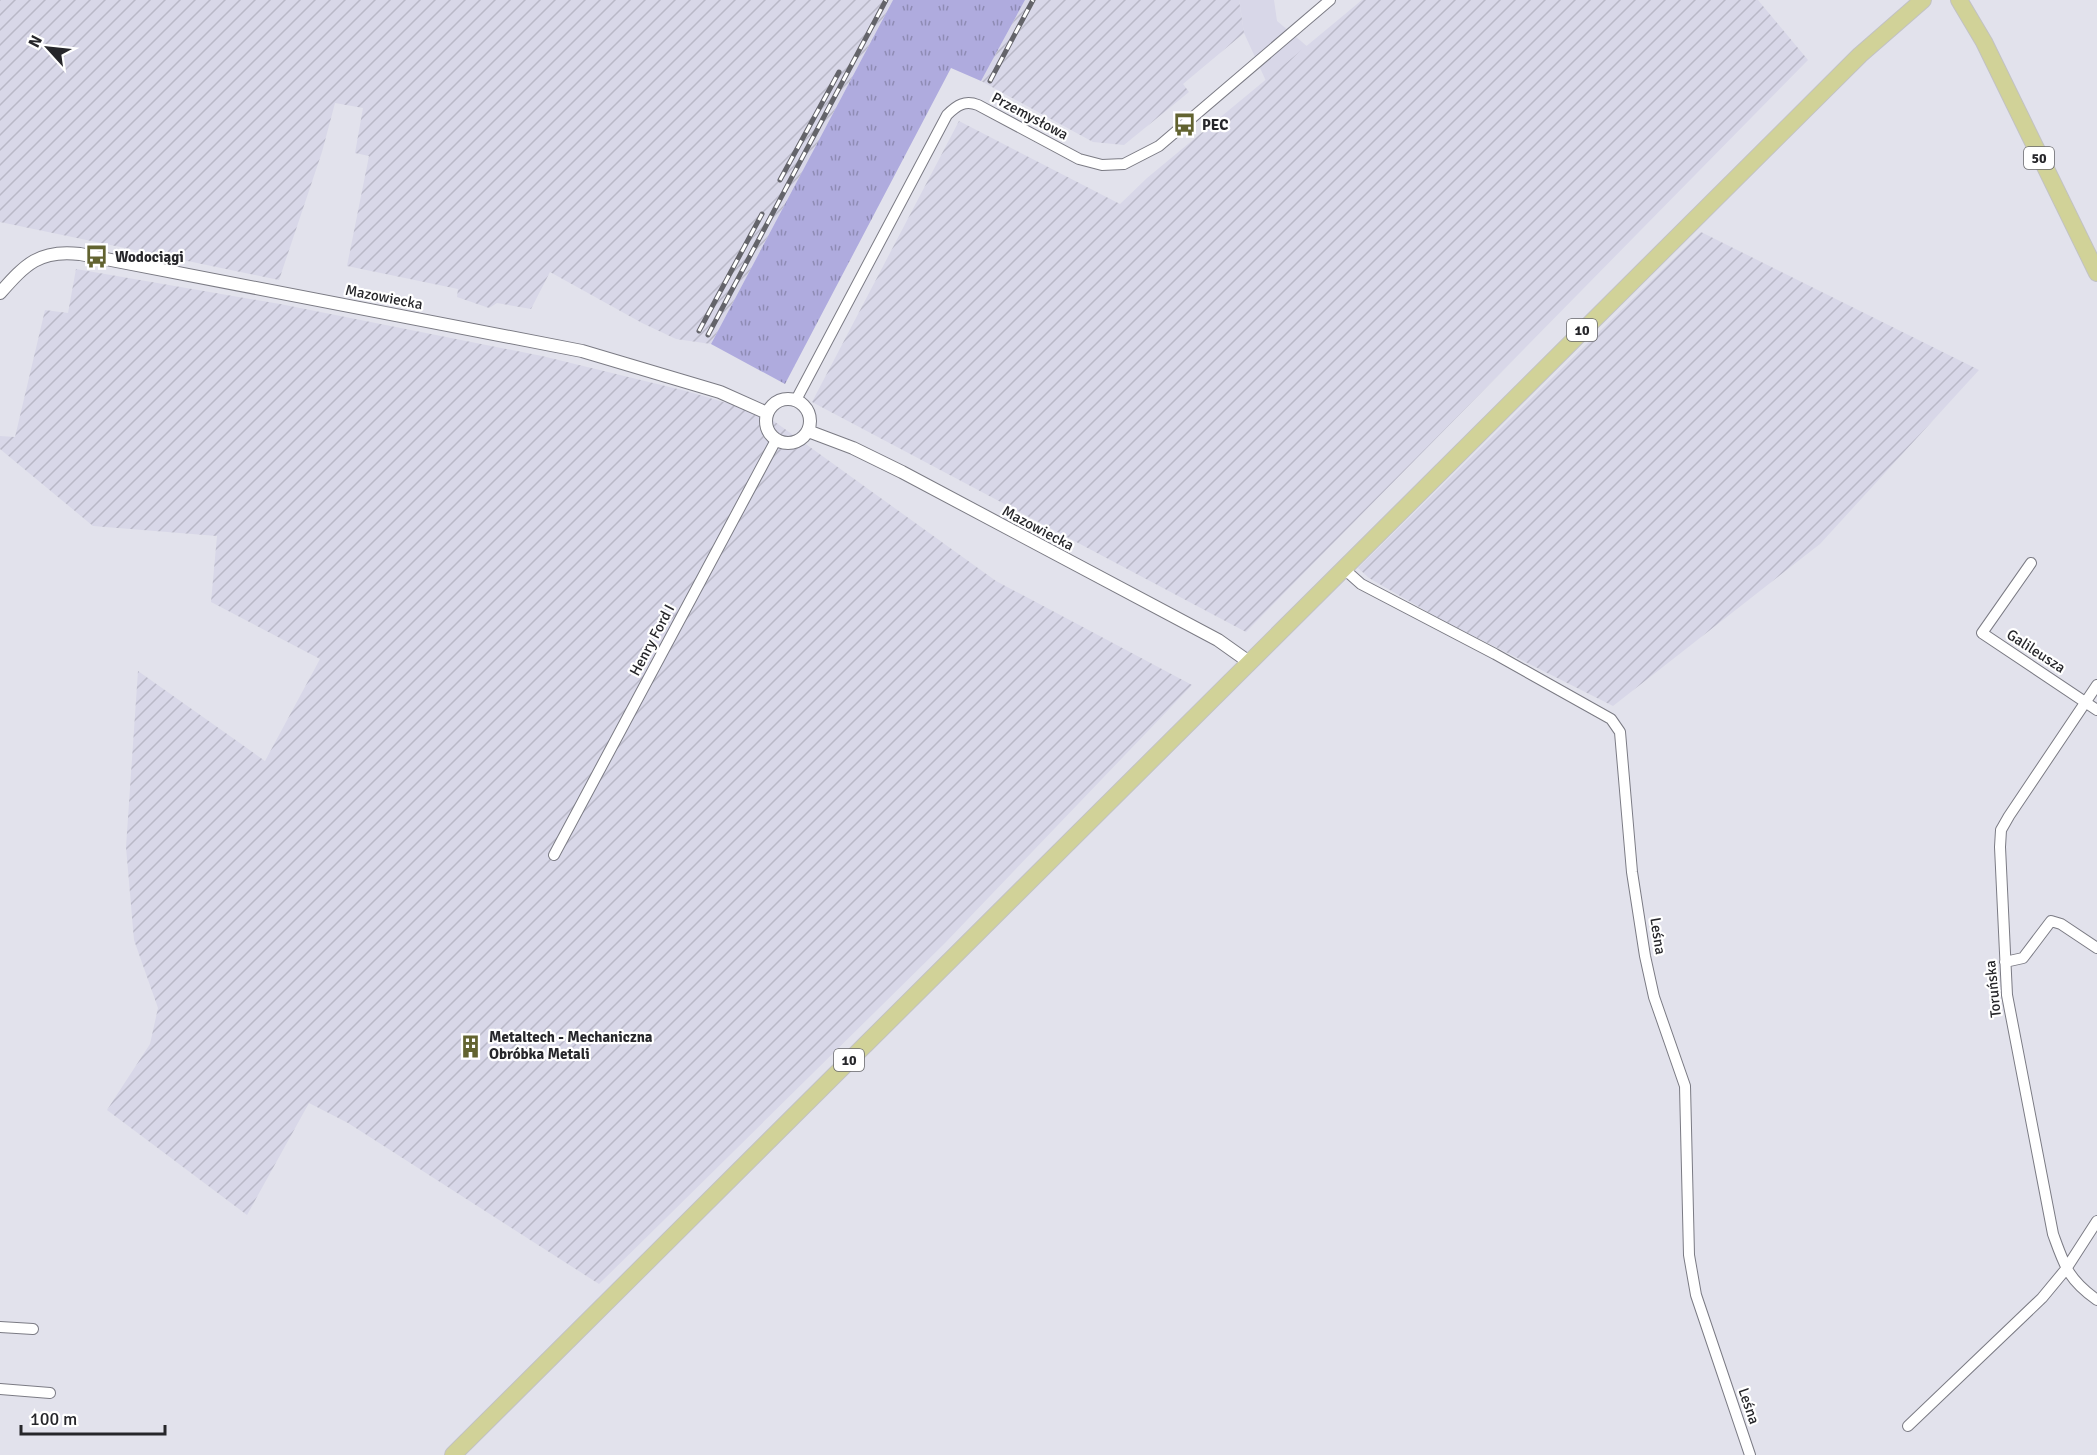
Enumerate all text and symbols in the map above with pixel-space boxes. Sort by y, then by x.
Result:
north arrow [18,18,78,78]
text: N [24,32,47,51]
street label: Przemysłowa [989,88,1071,144]
bus stop icon: PEC [1171,112,1197,138]
place label: PEC [1202,116,1228,134]
road number: 50 [2024,147,2054,169]
bus stop icon: Wodociągi [84,244,110,270]
place label: Wodociągi [115,248,184,266]
street label: Mazowiecka [344,281,424,313]
road number: 10 [1567,319,1597,341]
street label: Mazowiecka [999,502,1077,554]
street label: Henry Ford I [626,601,678,679]
street label: Galileusza [2003,625,2069,677]
street label: Leśna [1646,916,1670,956]
street label: Toruńska [1981,959,2005,1019]
place label: Metaltech - Mechaniczna Obróbka Metali [489,1028,653,1063]
building icon: Metaltech - Mechaniczna Obróbka Metali [458,1033,484,1059]
road number: 10 [834,1049,864,1071]
street label: Leśna [1734,1385,1764,1427]
scale bar [21,1398,165,1436]
text: 100 m [30,1408,77,1430]

